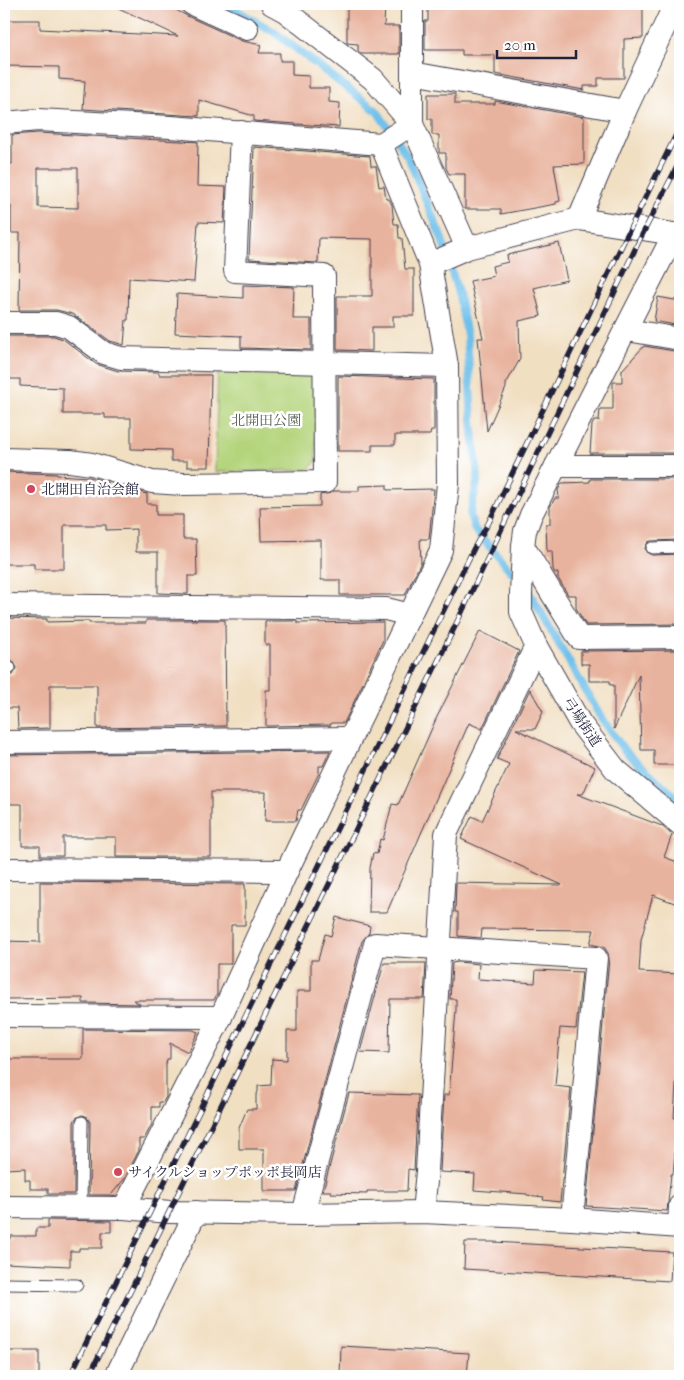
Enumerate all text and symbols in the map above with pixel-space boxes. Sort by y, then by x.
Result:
scale bar [497,28,575,60]
text: 20 m [504,36,536,54]
park label: 北開田公園 [231,412,301,429]
place label: 北開田自治会館 [41,481,139,498]
marker: 北開田自治会館 [25,483,37,495]
street label: 弓場街道 [559,694,605,750]
place label: サイクルショップポッポ長岡店 [128,1164,322,1181]
marker: サイクルショップポッポ長岡店 [112,1166,124,1178]

